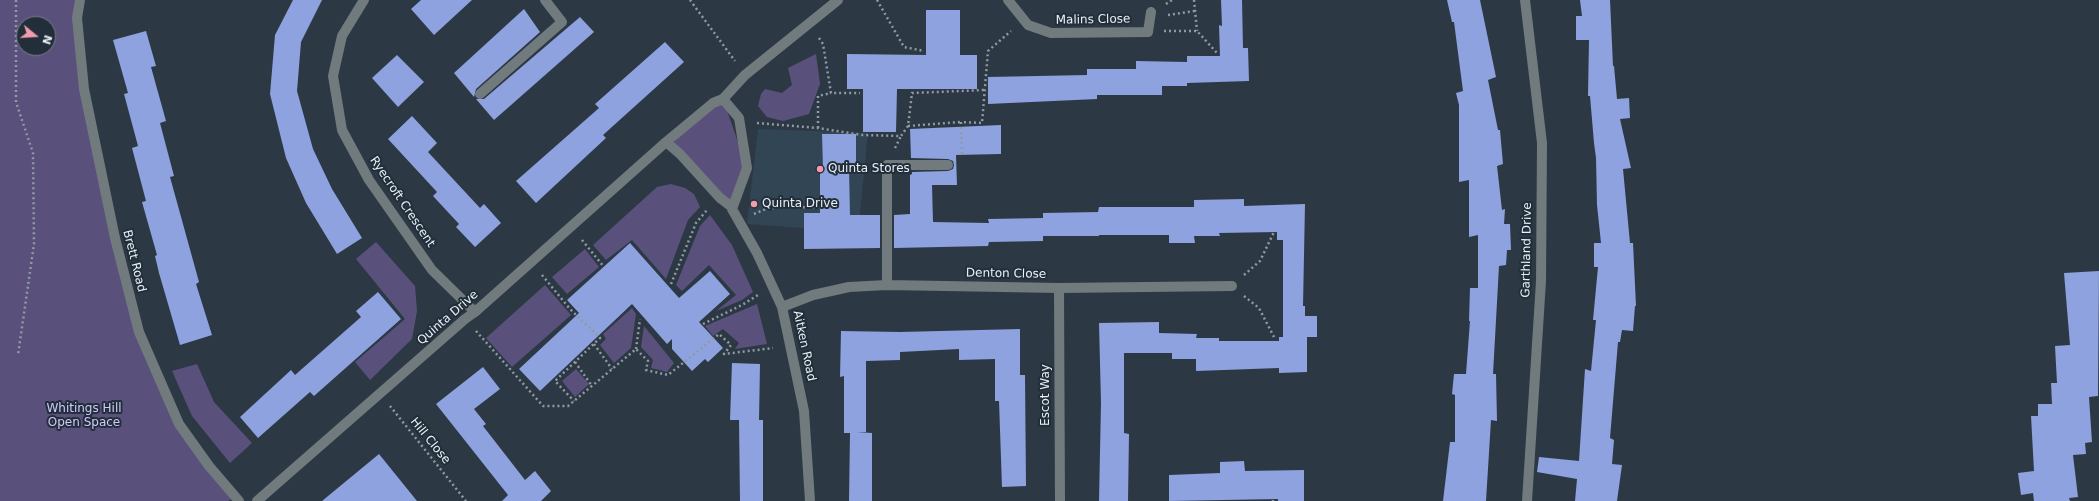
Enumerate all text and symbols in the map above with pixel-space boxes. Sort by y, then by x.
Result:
street label: Malins Close [1056,12,1130,28]
north arrow [16,16,56,56]
text: N [39,33,55,46]
street label: Ryecroft Crescent [366,154,438,250]
place label: Quinta Stores [828,162,910,176]
marker: Quinta Stores [815,164,825,174]
place label: Quinta Drive [762,197,838,211]
marker: Quinta Drive [749,199,759,209]
street label: Garthland Drive [1519,202,1535,298]
street label: Brett Road [119,228,149,294]
street label: Denton Close [966,266,1046,282]
street label: Quinta Drive [415,288,481,348]
street label: Aitken Road [790,309,818,383]
street label: Escot Way [1039,364,1053,426]
park label: Whitings Hill Open Space [46,402,122,430]
street label: Hill Close [407,415,453,467]

